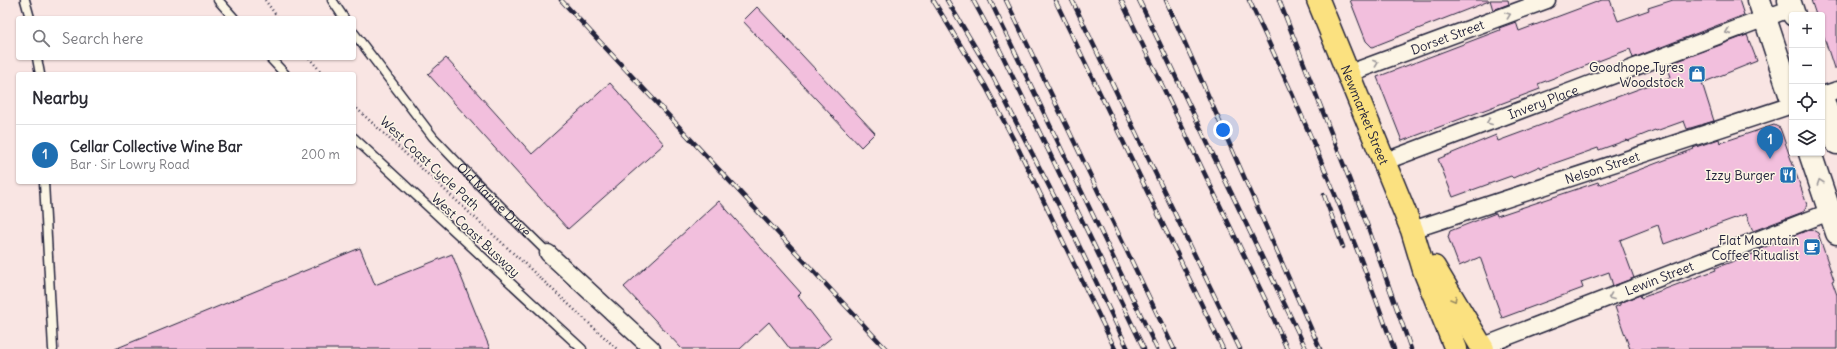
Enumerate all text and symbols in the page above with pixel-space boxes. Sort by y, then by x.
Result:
one-way arrow [1504,11,1511,19]
map controls [1789,12,1825,156]
button: + [1789,12,1825,48]
search box [16,16,356,60]
street label: Dorset Street [1408,16,1487,59]
icon: search [30,27,52,49]
one-way arrow [1725,27,1732,36]
text: Search here [62,29,143,48]
button: − [1789,48,1825,84]
one-way arrow [1373,59,1380,68]
place label: Goodhope Tyres Woodstock [1589,59,1684,91]
street label: Newmarket Street [1337,63,1393,168]
shop icon: Goodhope Tyres Woodstock [1687,64,1707,84]
street label: Invery Place [1506,81,1581,123]
button: locate [1789,84,1825,120]
text: Nearby [32,87,88,109]
street label: West Coast Cycle Path [376,113,484,214]
one-way arrow [1485,118,1492,126]
your location [1213,120,1233,140]
button: layers [1789,120,1825,156]
pin: 1 [1757,126,1783,159]
text: Cellar Collective Wine Bar [70,137,242,156]
text: 1 [42,146,48,163]
text: 200 m [301,146,340,163]
street label: Nelson Street [1563,148,1642,188]
text: Bar · Sir Lowry Road [70,156,190,173]
street label: Old Marine Drive [453,159,535,241]
restaurant icon: Izzy Burger [1778,165,1798,185]
place label: Izzy Burger [1706,167,1776,184]
one-way arrow [1816,179,1825,186]
street label: West Coast Busway [428,190,524,281]
place label: Flat Mountain Coffee Ritualist [1711,232,1800,264]
cafe icon: Flat Mountain Coffee Ritualist [1802,237,1822,257]
street label: Lewin Street [1623,257,1697,299]
one-way arrow [1607,292,1614,300]
one-way arrow [1449,295,1456,302]

